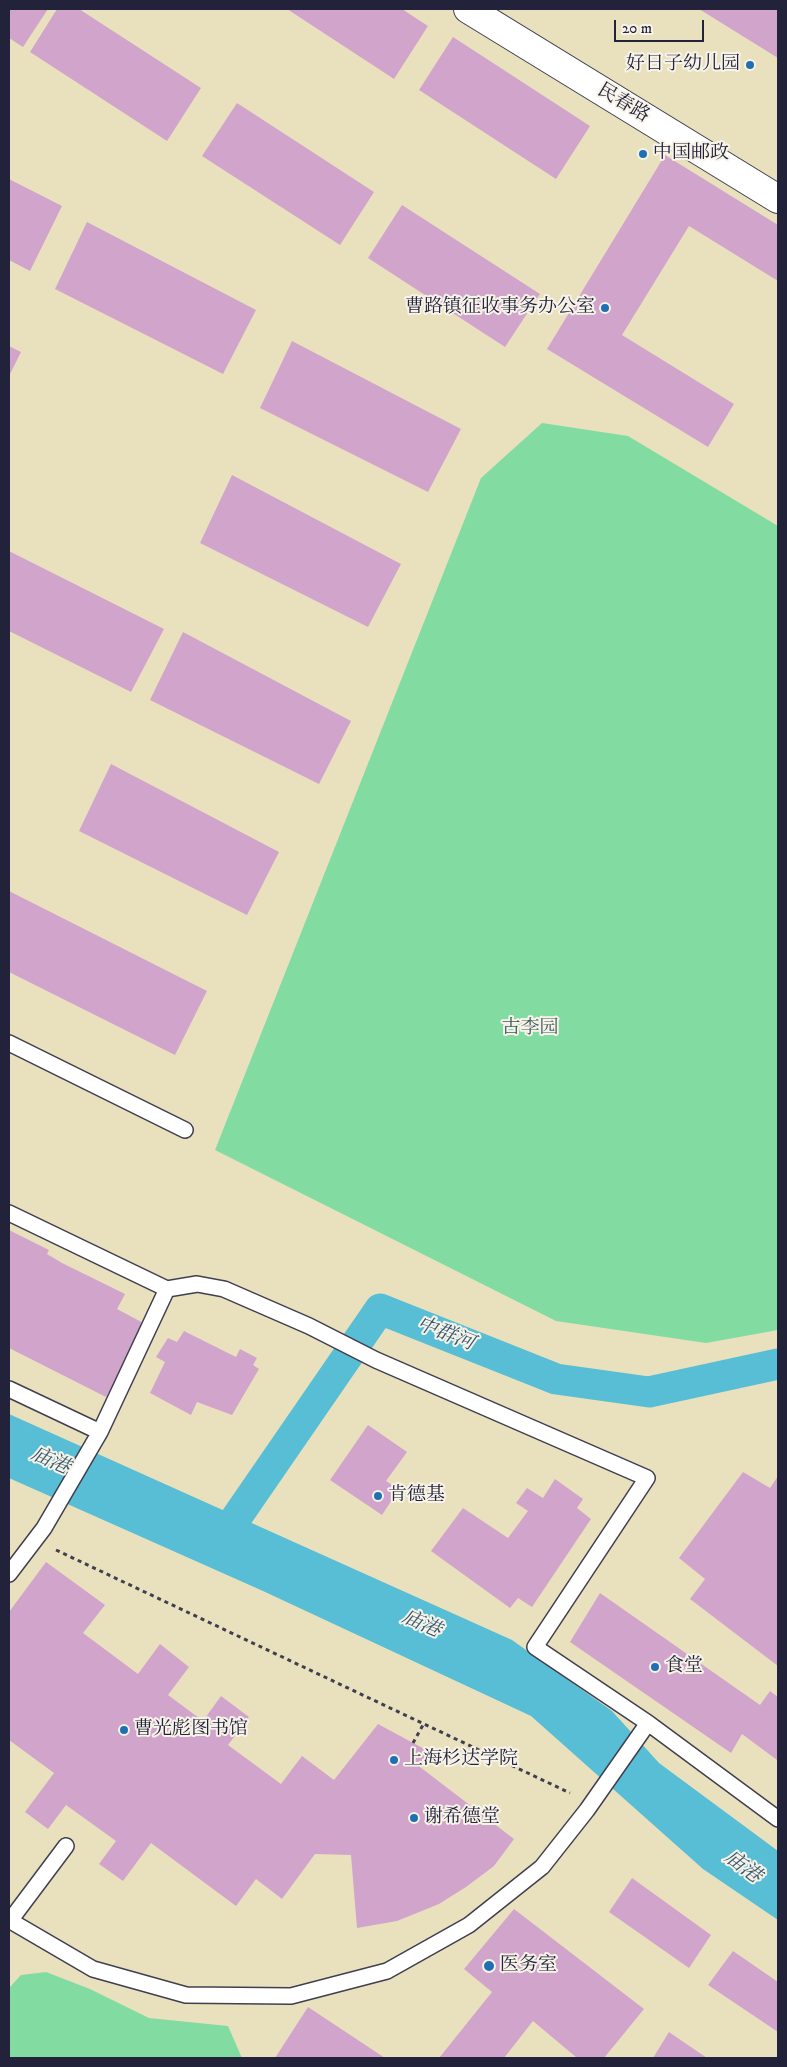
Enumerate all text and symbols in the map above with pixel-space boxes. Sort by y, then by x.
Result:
scale bar [617,10,707,42]
text: 20 m [622,19,652,38]
place label: 好日子幼儿园 [626,54,740,76]
marker: 好日子幼儿园 [744,59,756,71]
street label: 民春路 [593,80,653,128]
place label: 中国邮政 [653,143,729,165]
marker: 中国邮政 [637,148,649,160]
place label: 曹路镇征收事务办公室 [405,297,595,319]
marker: 曹路镇征收事务办公室 [599,302,611,314]
park label: 古李园 [502,1018,558,1040]
water label: 中群河 [413,1313,477,1357]
water label: 庙港 [27,1443,73,1481]
place label: 肯德基 [388,1485,445,1507]
marker: 肯德基 [372,1490,384,1502]
water label: 庙港 [398,1606,444,1644]
place label: 食堂 [665,1656,703,1678]
marker: 食堂 [649,1661,661,1673]
place label: 曹光彪图书馆 [134,1719,248,1741]
marker: 曹光彪图书馆 [118,1724,130,1736]
place label: 上海杉达学院 [404,1749,518,1771]
marker: 上海杉达学院 [388,1754,400,1766]
place label: 谢希德堂 [424,1807,500,1829]
marker: 谢希德堂 [408,1812,420,1824]
water label: 庙港 [719,1846,765,1890]
place label: 医务室 [500,1955,557,1977]
marker: 医务室 [482,1959,496,1973]

